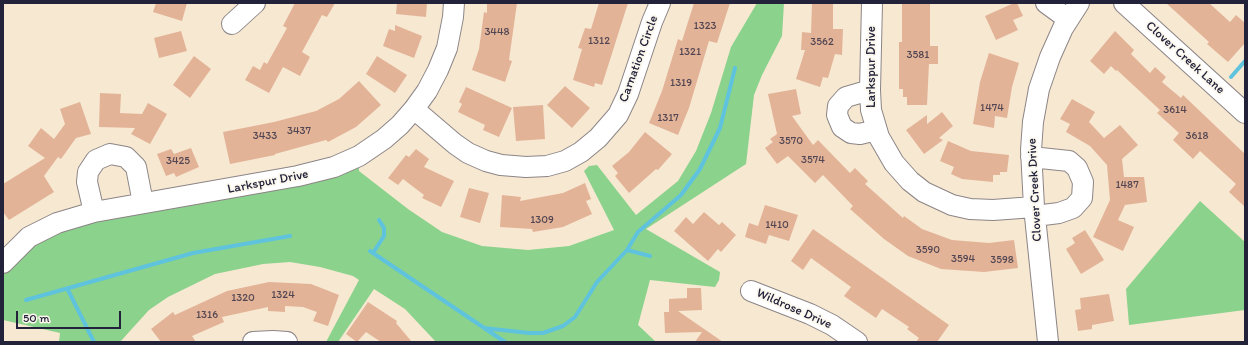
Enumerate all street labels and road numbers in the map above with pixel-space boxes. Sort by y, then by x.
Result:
street label: Carnation Circle [616,13,662,105]
street label: Clover Creek Lane [1142,18,1228,98]
street label: Larkspur Drive [864,26,880,108]
street label: Clover Creek Drive [1024,138,1046,242]
street label: Larkspur Drive [226,167,310,197]
street label: Wildrose Drive [754,285,834,333]

